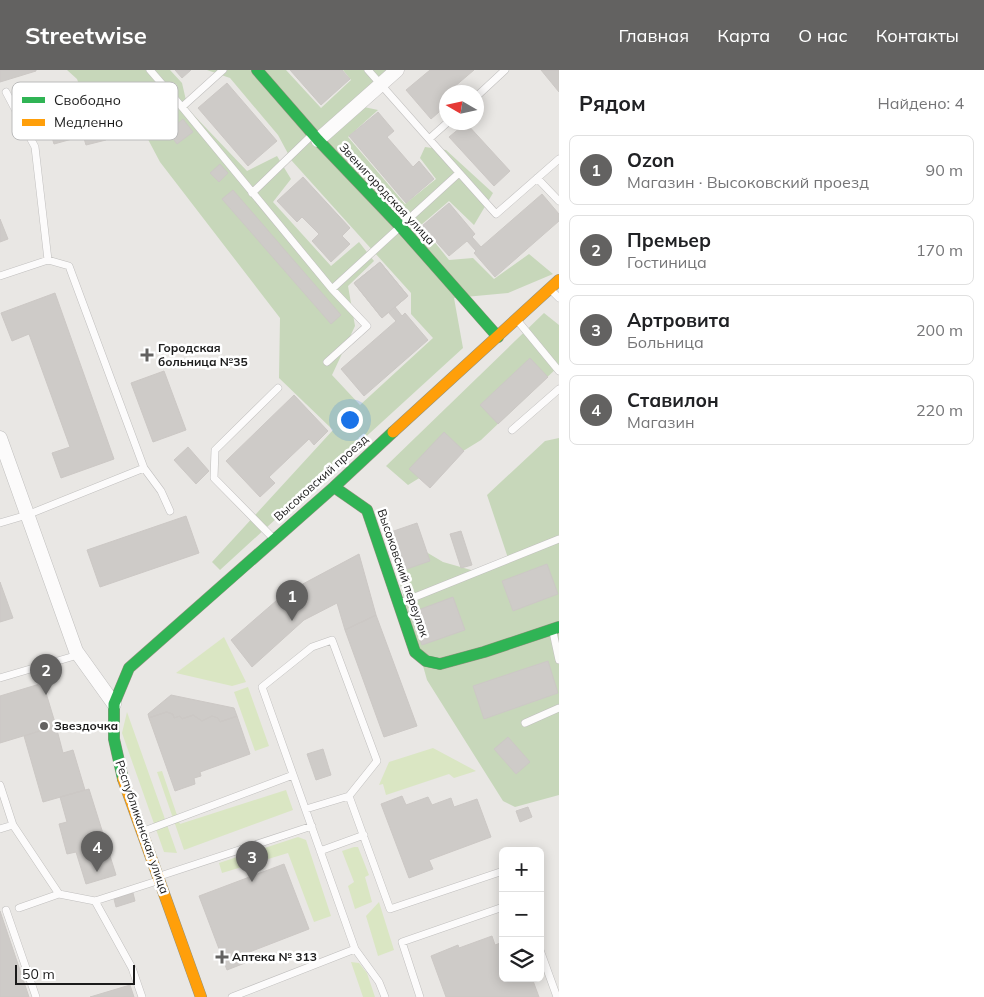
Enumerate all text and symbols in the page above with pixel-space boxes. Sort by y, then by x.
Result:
text: Streetwise [25,20,147,50]
text: Главная [619,24,689,47]
text: Карта [717,24,770,47]
text: О нас [798,24,848,47]
text: Контакты [876,24,959,47]
legend [12,82,178,140]
north arrow [439,85,484,130]
text: Рядом [579,90,646,116]
text: Свободно [54,91,121,109]
text: Найдено: 4 [878,93,964,113]
text: Медленно [54,113,123,131]
street label: Звенигородская улица [336,140,439,248]
text: Ozon [627,148,674,172]
text: 1 [591,160,601,180]
text: 90 m [926,160,963,180]
text: Магазин · Высоковский проезд [627,172,869,192]
text: Премьер [627,228,711,252]
text: 2 [591,240,601,260]
text: 170 m [916,240,963,260]
text: Гостиница [627,252,707,272]
text: Артровита [627,308,730,332]
text: 3 [591,320,601,340]
text: 200 m [916,320,963,340]
text: Больница [627,332,704,352]
place label: Городская больница №35 [158,340,248,369]
marker: Городская больница №35 [140,348,154,362]
text: Ставилон [627,388,719,412]
text: 4 [591,400,601,420]
text: 220 m [916,400,963,420]
your location [337,407,363,433]
text: Магазин [627,412,695,432]
street label: Высоковский проезд [270,431,371,524]
street label: Высоковский переулок [374,507,433,639]
pin: 1 [276,580,308,621]
pin: 2 [30,654,62,695]
place label: Звездочка [54,718,118,733]
marker: Звездочка [38,720,50,732]
street label: Республиканская улица [113,758,172,896]
pin: 4 [81,831,113,872]
pin: 3 [236,841,268,882]
map controls [499,847,544,982]
button: + [499,847,544,892]
button: − [499,892,544,937]
button: layers [499,937,544,982]
place label: Аптека № 313 [232,949,317,964]
marker: Аптека № 313 [216,951,228,963]
scale bar [15,962,135,985]
text: 50 m [22,965,55,983]

